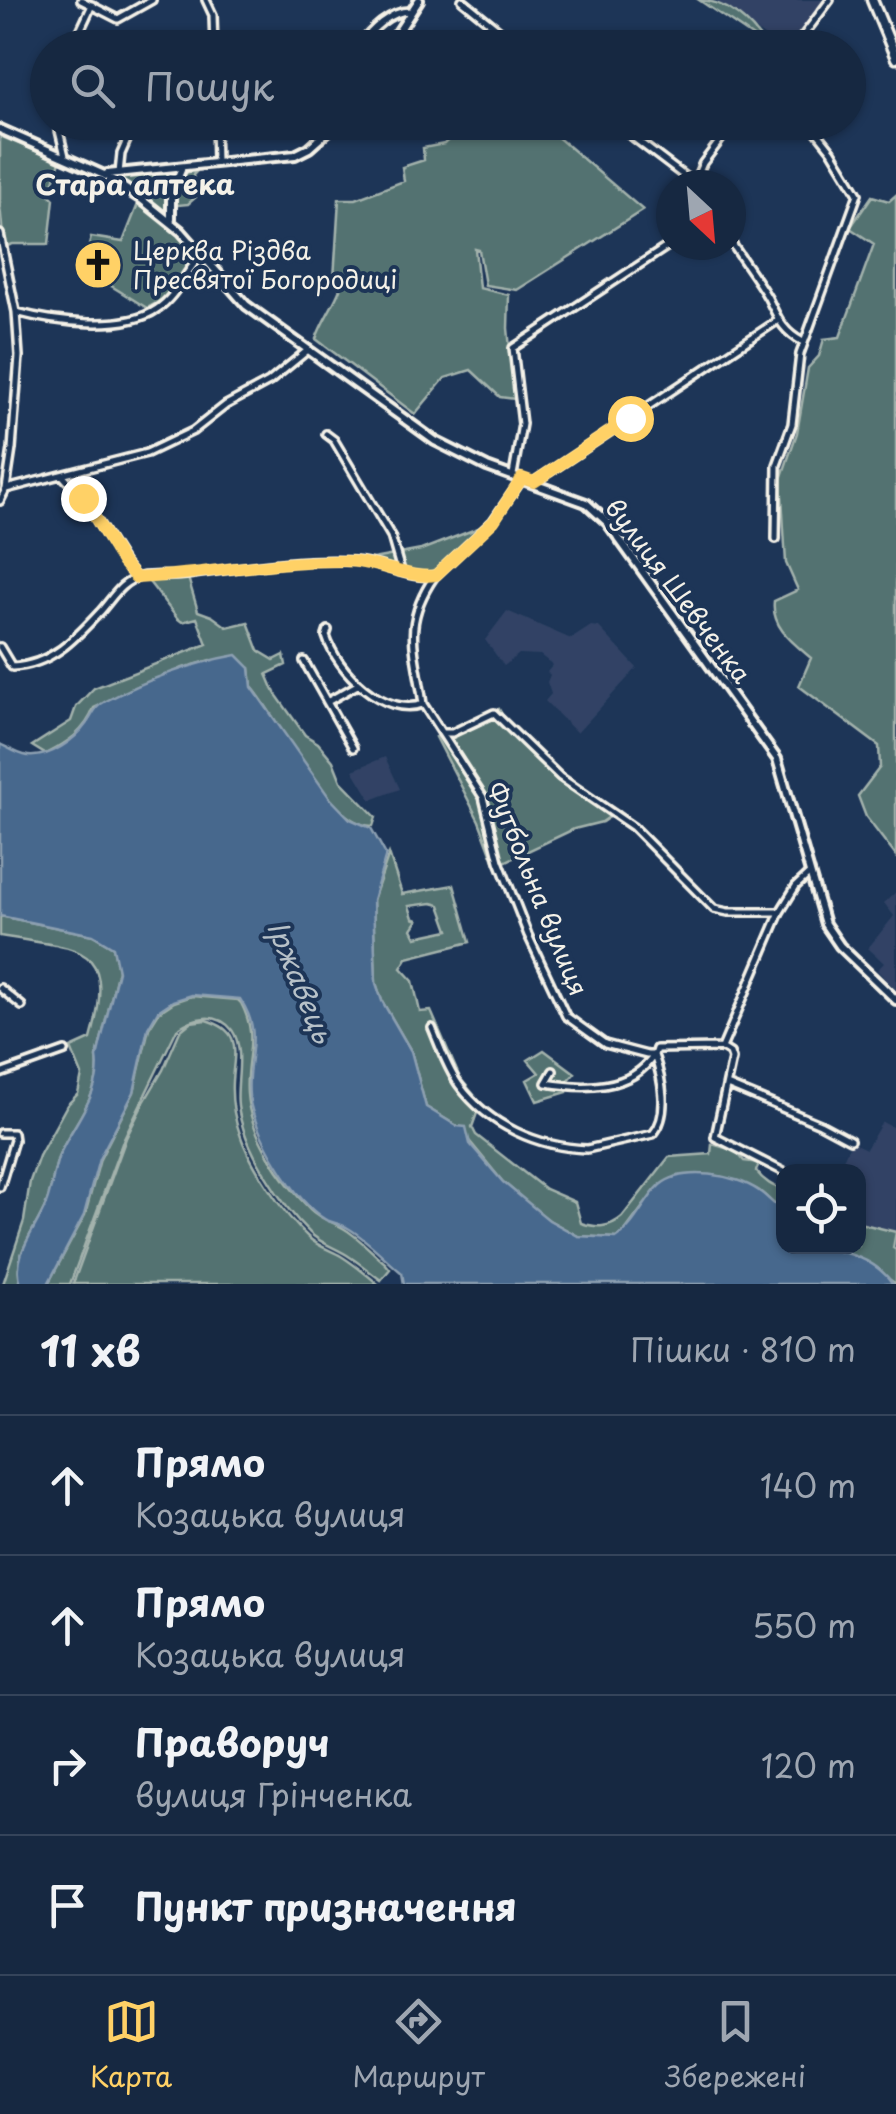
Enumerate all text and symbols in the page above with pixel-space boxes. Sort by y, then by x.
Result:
search box [30,30,866,140]
text: Пошук [145,57,274,114]
icon: search [65,58,120,113]
district label: Стара аптека [35,162,235,205]
north arrow [656,170,746,260]
place label: Церква Різдва Пресвятої Богородиці [133,231,397,298]
church icon: Церква Різдва Пресвятої Богородиці [72,239,124,291]
route start [608,396,654,442]
route end [61,476,107,522]
street label: вулиця Шевченка [597,490,761,691]
street label: Футбольна вулиця [478,776,598,1001]
water label: Іржавець [257,914,346,1050]
map controls [776,1164,866,1254]
button: locate [776,1164,866,1254]
text: 11 хв [40,1318,141,1381]
text: Пішки · 810 m [630,1325,856,1373]
text: Прямо [135,1433,265,1490]
icon: ahead [40,1458,95,1513]
text: 140 m [760,1461,856,1509]
text: Козацька вулиця [135,1490,406,1538]
text: Прямо [135,1573,265,1630]
icon: ahead [40,1598,95,1653]
text: 550 m [752,1601,856,1649]
text: Козацька вулиця [135,1630,406,1678]
text: Праворуч [135,1713,330,1770]
icon: right [40,1738,95,1793]
text: 120 m [761,1741,856,1789]
text: вулиця Грінченка [135,1770,412,1818]
text: Пункт призначення [135,1877,517,1934]
icon: arrive [40,1878,95,1933]
tab: Карта [90,1994,172,2097]
tab: Маршрут [352,1994,485,2097]
tab: Збережені [665,1994,806,2097]

